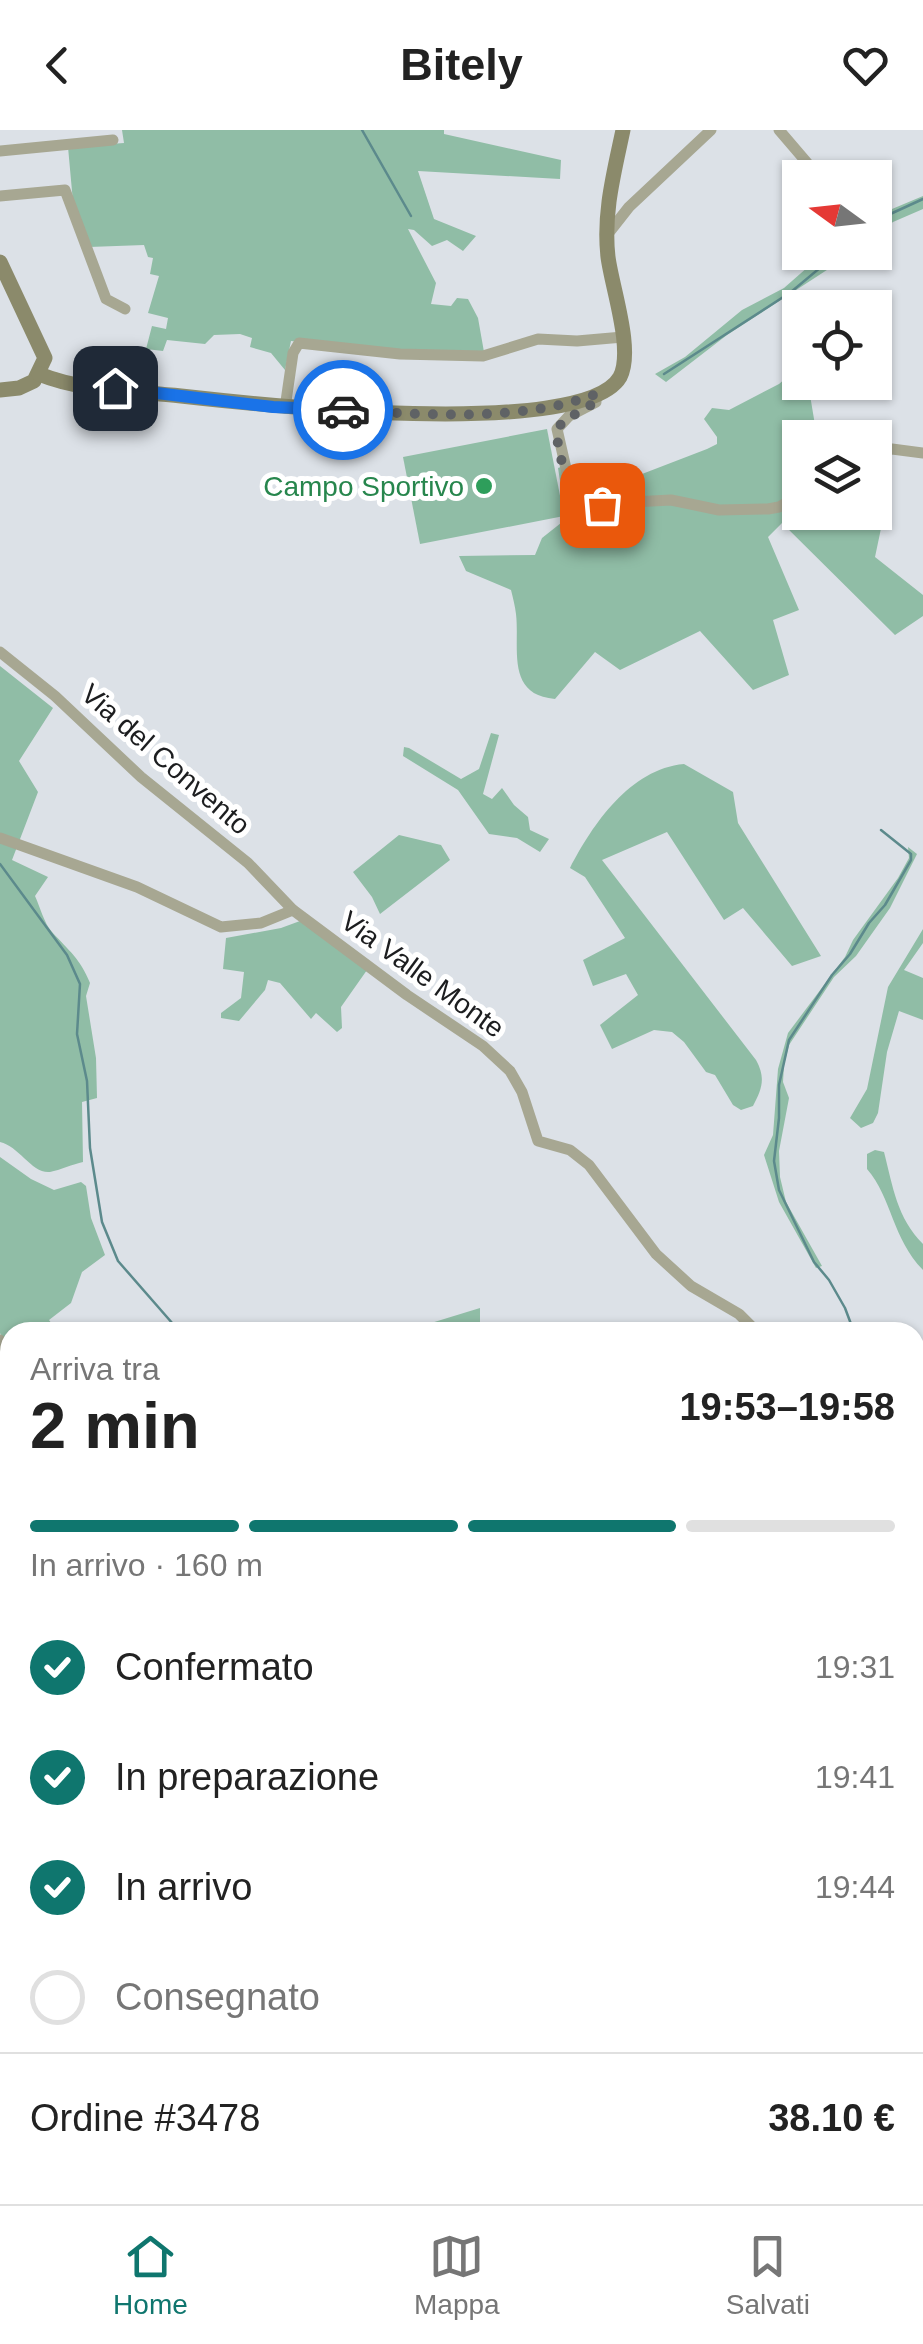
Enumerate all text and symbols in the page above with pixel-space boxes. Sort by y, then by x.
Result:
icon: back [30,38,85,93]
icon: heart [838,38,893,93]
text: Bitely [400,39,523,90]
north arrow [782,160,892,270]
map controls [782,160,892,530]
button: locate [782,290,892,400]
pin [73,346,158,431]
courier [293,360,393,460]
icon: home [88,361,143,416]
icon: car [316,383,371,438]
button: layers [782,420,892,530]
pin [560,463,645,548]
place label: Campo Sportivo [263,471,464,502]
marker: Campo Sportivo [473,475,495,497]
icon: bag [575,478,630,533]
street label: Via del Convento [75,678,256,841]
street label: Via Valle Monte [335,905,510,1044]
text: Arriva tra [30,1351,160,1387]
text: 19:53–19:58 [679,1386,895,1428]
text: 2 min [30,1389,200,1462]
text: In arrivo · 160 m [30,1547,263,1583]
icon: check [30,1640,85,1695]
text: Confermato [115,1646,314,1688]
text: 19:31 [815,1649,895,1685]
icon: check [30,1750,85,1805]
text: In preparazione [115,1756,379,1798]
text: 19:41 [815,1759,895,1795]
icon: check [30,1860,85,1915]
text: In arrivo [115,1866,252,1908]
text: 19:44 [815,1869,895,1905]
text: Consegnato [115,1976,320,2018]
text: Ordine #3478 [30,2097,260,2139]
text: 38.10 € [768,2097,895,2139]
tab: Home [113,2229,188,2321]
tab: Mappa [414,2229,500,2321]
tab: Salvati [726,2229,810,2321]

